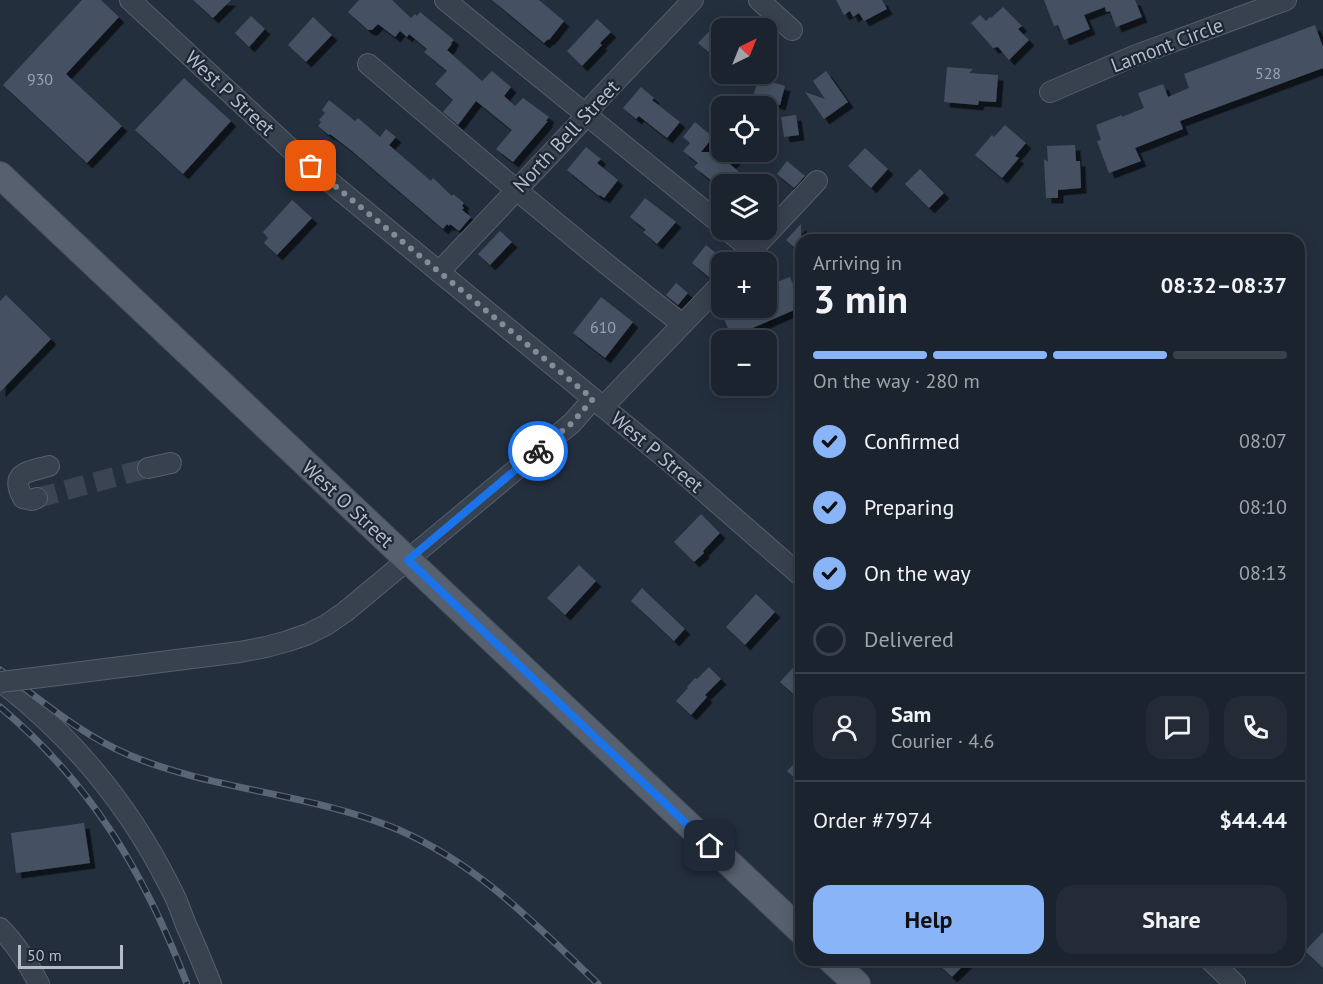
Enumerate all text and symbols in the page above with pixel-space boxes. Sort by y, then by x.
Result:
street label: Lamont Circle [1107,12,1227,78]
north arrow [711,18,777,84]
map controls [711,18,777,396]
street label: West P Street [180,45,280,141]
house number: 528 [1255,63,1281,83]
house number: 930 [27,69,53,89]
street label: North Bell Street [507,74,625,198]
button: locate [711,96,777,162]
pin [285,140,336,191]
icon: bag [294,149,327,182]
button: layers [711,174,777,240]
text: Arriving in [813,250,902,276]
button: + [711,252,777,318]
text: 08:32–08:37 [1161,271,1287,299]
text: 3 min [813,273,908,324]
house number: 610 [590,317,616,337]
button: − [711,330,777,396]
text: On the way · 280 m [813,368,980,394]
street label: West P Street [605,406,709,498]
courier [508,421,568,481]
icon: check [813,425,846,458]
text: Confirmed [864,427,960,455]
text: 08:07 [1239,428,1287,454]
icon: bike [522,435,555,468]
street label: West O Street [297,455,400,553]
icon: check [813,491,846,524]
text: Preparing [864,493,954,521]
text: 08:10 [1239,494,1287,520]
icon: check [813,557,846,590]
text: On the way [864,559,971,587]
text: 08:13 [1239,560,1287,586]
text: Delivered [864,625,954,653]
button: person [813,696,876,759]
button: chat [1146,696,1209,759]
button: phone [1224,696,1287,759]
text: Sam [891,700,931,728]
text: Courier · 4.6 [891,728,994,754]
text: Order #7974 [813,806,932,834]
text: $44.44 [1219,806,1287,834]
pin [684,820,735,871]
icon: home [693,829,726,862]
button: Help [813,885,1044,954]
button: Share [1056,885,1287,954]
scale bar [18,942,123,970]
text: 50 m [27,945,62,965]

